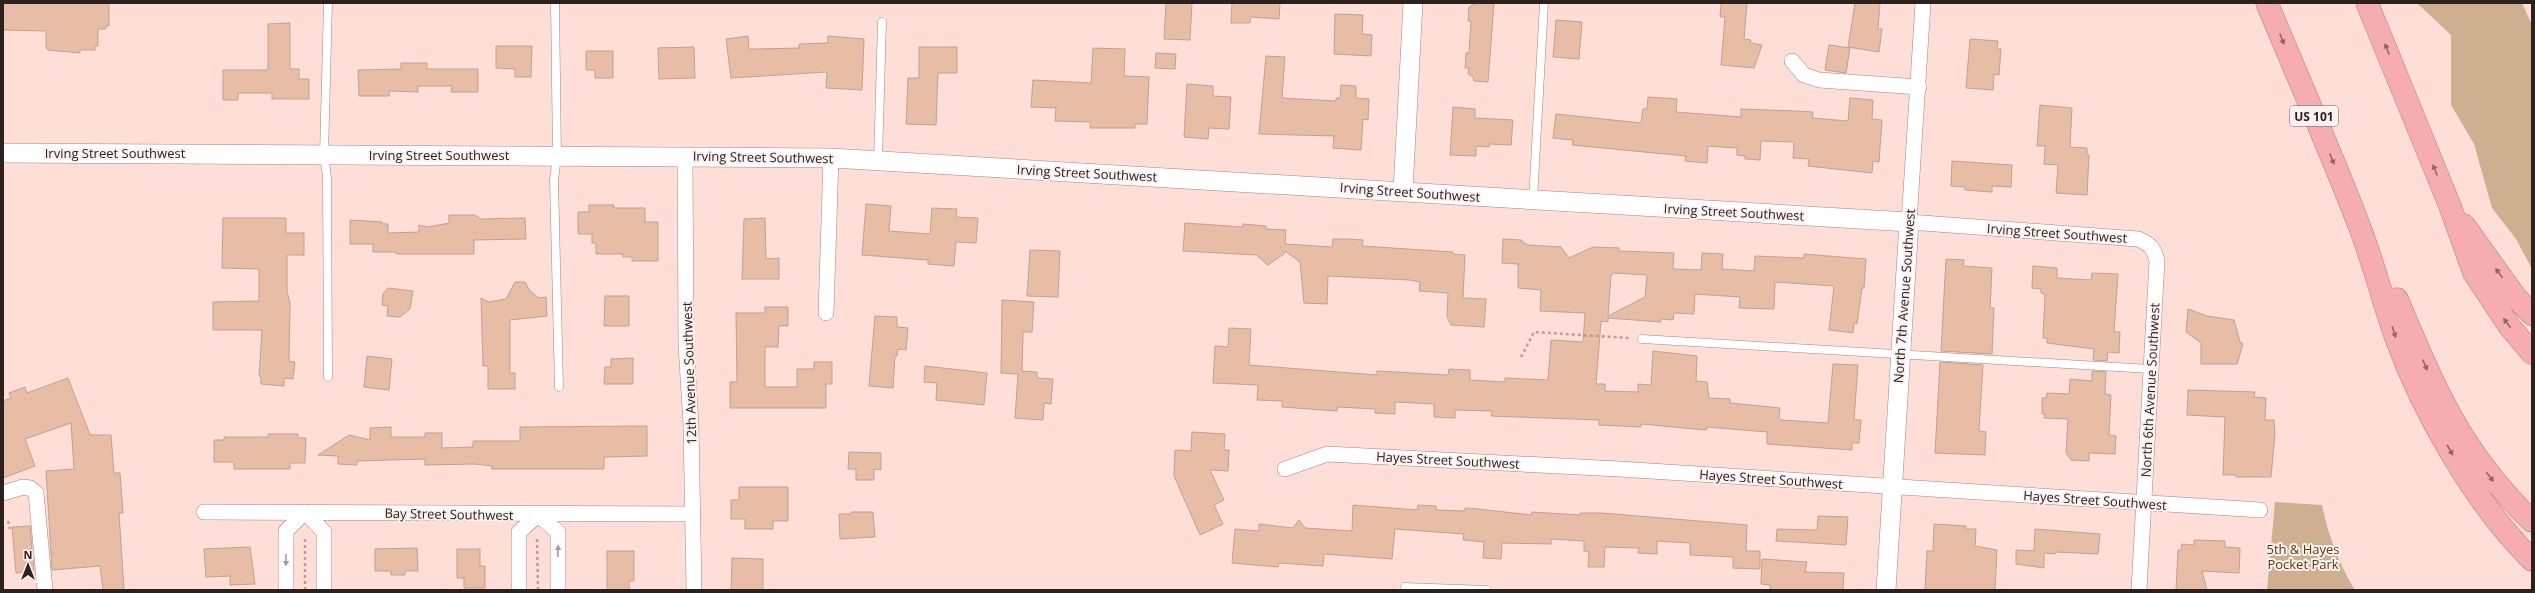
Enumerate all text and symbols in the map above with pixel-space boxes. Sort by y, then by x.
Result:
one-way arrow [2280,34,2286,46]
one-way arrow [2383,43,2389,55]
road number: US 101 [2290,106,2338,126]
street label: Irving Street Southwest [45,144,186,162]
street label: Irving Street Southwest [369,146,510,164]
street label: Irving Street Southwest [693,147,834,167]
one-way arrow [2329,154,2335,165]
street label: Irving Street Southwest [1016,160,1158,186]
one-way arrow [2432,163,2438,175]
street label: Irving Street Southwest [1339,178,1481,206]
street label: Irving Street Southwest [1663,199,1805,225]
street label: North 7th Avenue Southwest [1889,208,1919,384]
street label: Irving Street Southwest [1986,219,2128,247]
one-way arrow [2495,267,2503,278]
street label: 12th Avenue Southwest [677,301,700,445]
street label: North 6th Avenue Southwest [2136,302,2164,478]
one-way arrow [2503,317,2511,328]
one-way arrow [2391,327,2397,339]
one-way arrow [2422,359,2428,371]
one-way arrow [2447,444,2453,455]
street label: Hayes Street Southwest [1376,447,1521,473]
street label: Hayes Street Southwest [1699,465,1844,493]
one-way arrow [2486,471,2494,482]
street label: Hayes Street Southwest [2023,486,2168,514]
street label: Bay Street Southwest [384,504,514,524]
park label: 5th & Hayes Pocket Park [2266,540,2340,573]
one-way arrow [555,544,561,557]
north arrow [8,545,48,585]
text: N [24,547,32,562]
one-way arrow [283,554,289,567]

